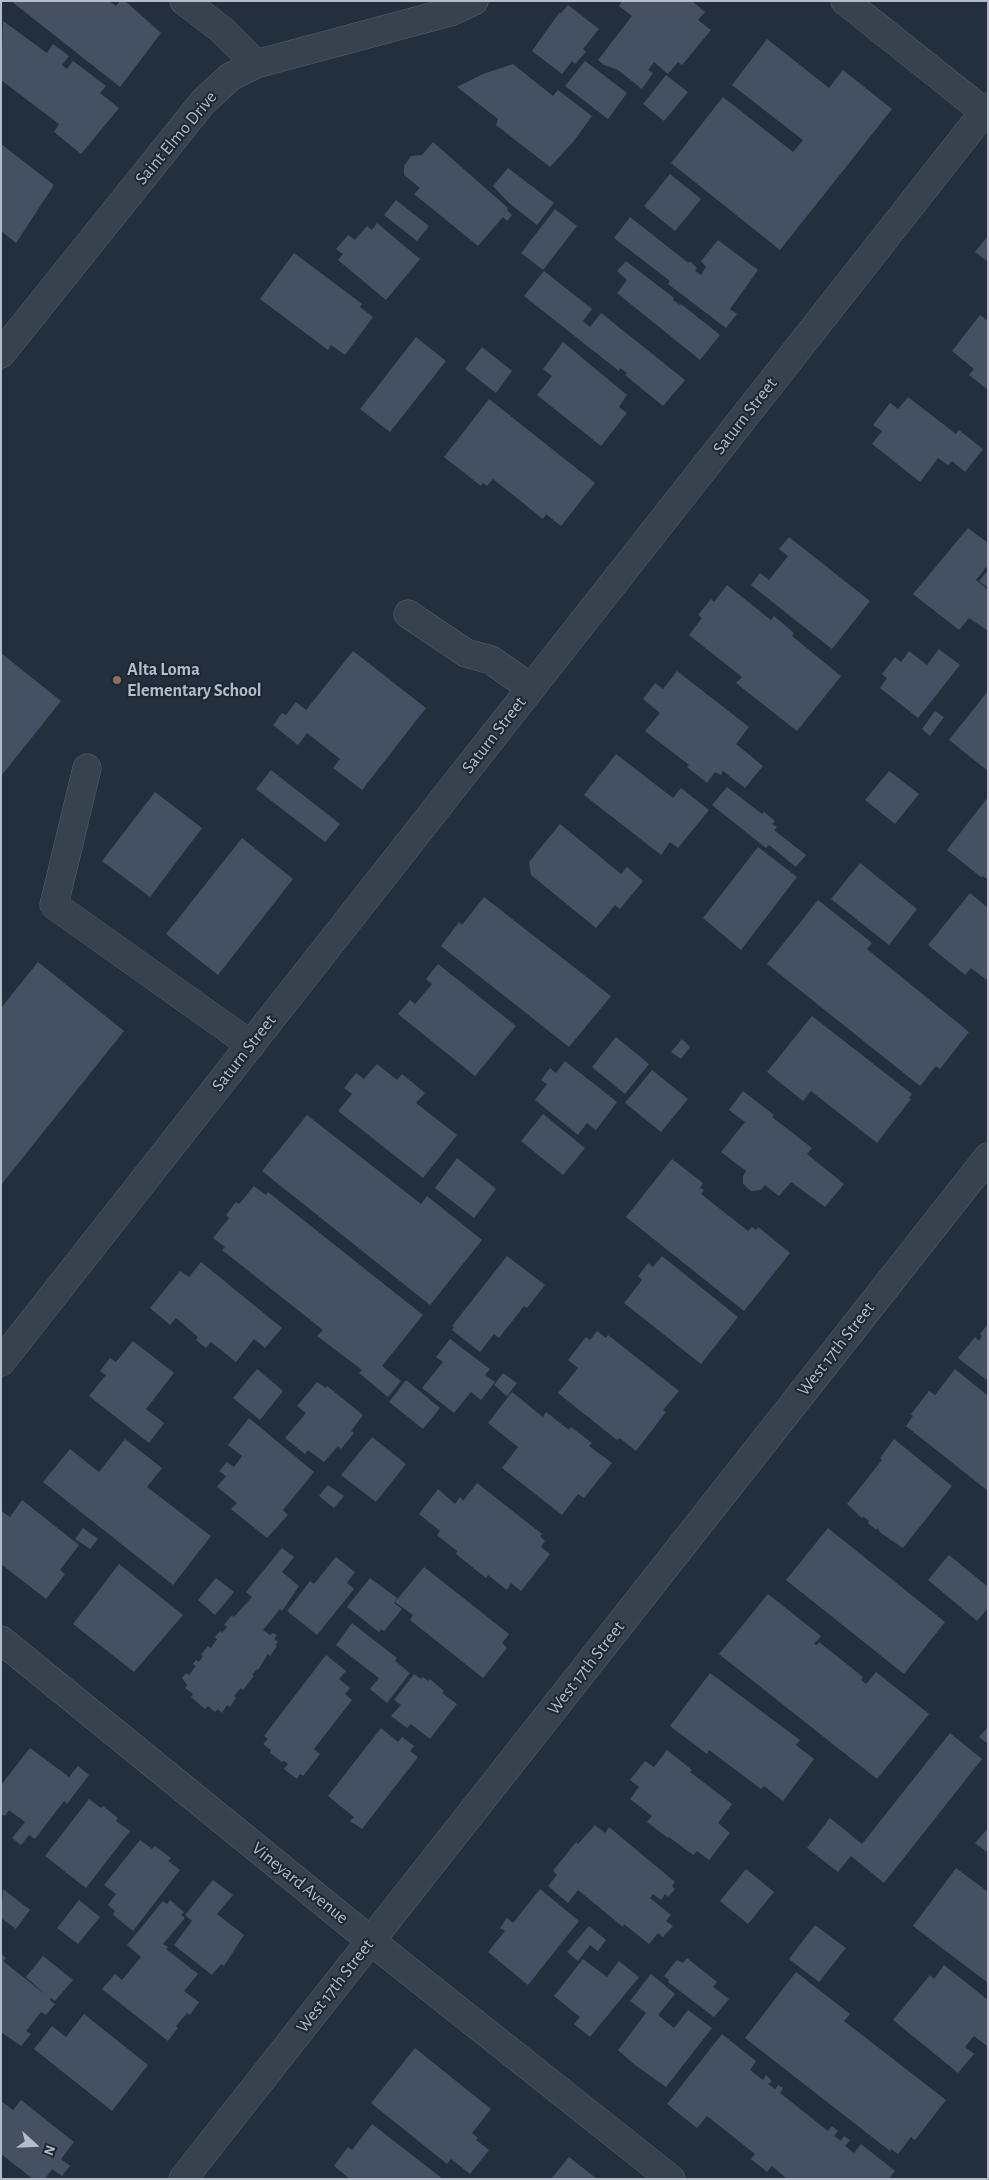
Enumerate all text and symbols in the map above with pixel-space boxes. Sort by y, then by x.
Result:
street label: Saint Elmo Drive [131,87,221,189]
street label: Saturn Street [708,373,782,459]
place label: Alta Loma Elementary School [127,659,262,702]
marker: Alta Loma Elementary School [111,674,123,686]
street label: Saturn Street [457,692,531,778]
street label: Saturn Street [207,1010,281,1096]
street label: West 17th Street [793,1298,879,1400]
street label: West 17th Street [543,1617,629,1719]
street label: Vineyard Avenue [247,1837,353,1929]
street label: West 17th Street [292,1935,378,2037]
north arrow [10,2120,60,2170]
text: N [41,2143,57,2157]

